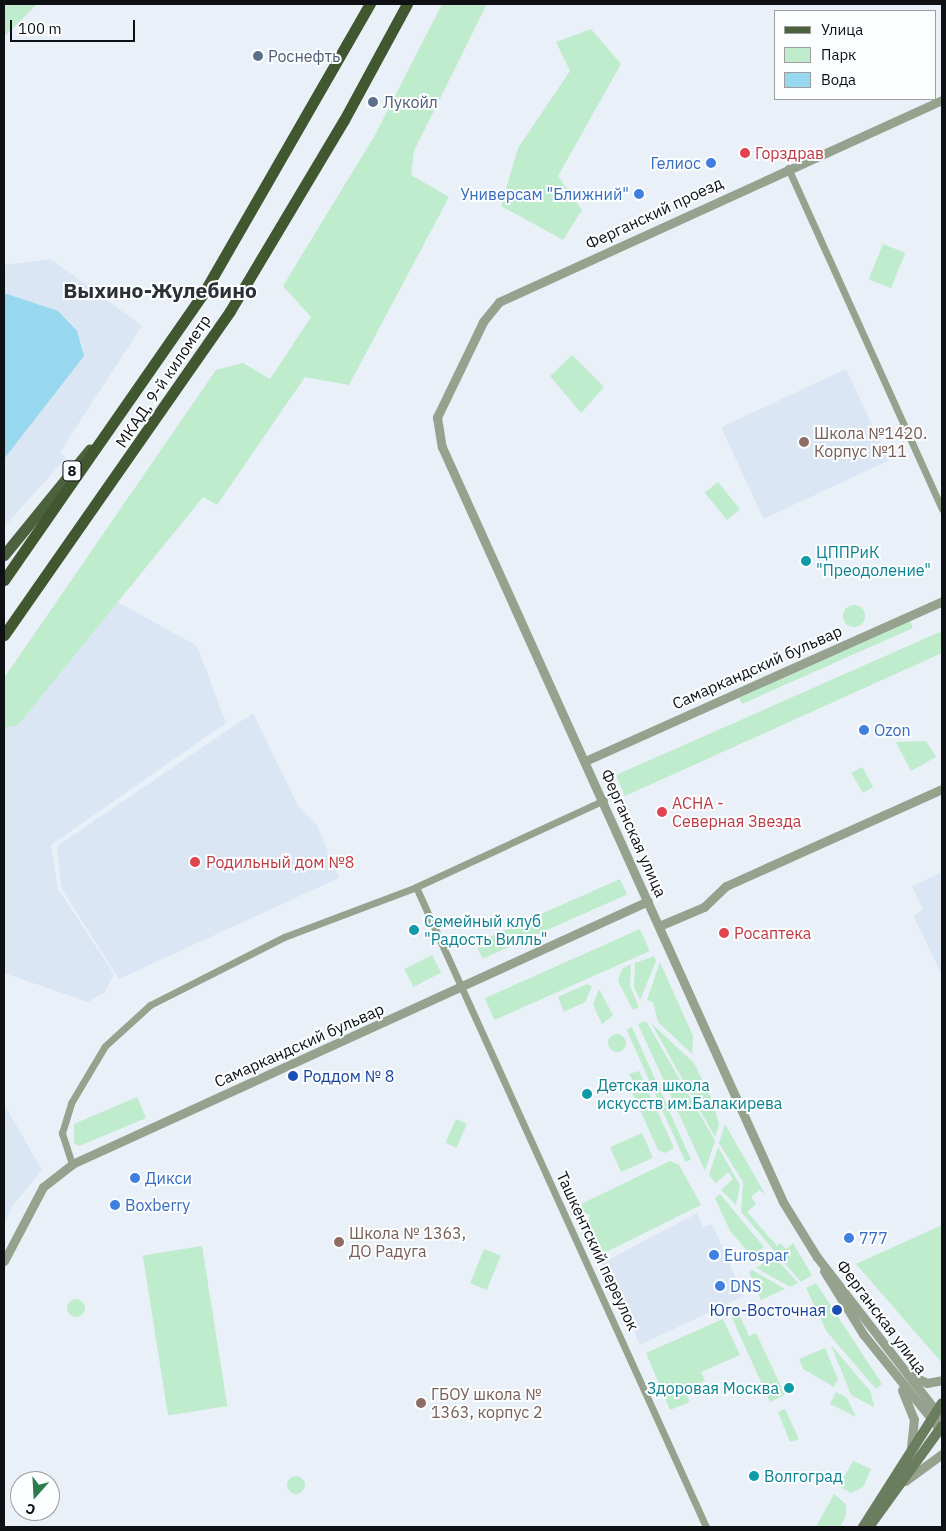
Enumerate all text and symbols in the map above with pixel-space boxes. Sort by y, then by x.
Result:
scale bar [12,10,138,42]
legend [774,10,936,100]
text: 100 m [18,19,62,38]
text: Улица [821,20,863,39]
text: Парк [821,45,856,64]
place label: Роснефть [268,46,340,66]
marker: Роснефть [252,50,264,62]
text: Вода [821,70,856,89]
place label: Лукойл [383,92,438,112]
marker: Лукойл [367,96,379,108]
place label: Горздрав [755,143,824,163]
marker: Горздрав [739,147,751,159]
place label: Гелиос [650,153,701,173]
marker: Гелиос [705,157,717,169]
street label: Ферганский проезд [582,173,726,253]
place label: Универсам "Ближний" [460,184,629,204]
marker: Универсам "Ближний" [633,188,645,200]
district label: Выхино-Жулебино [63,277,257,303]
street label: МКАД, 9-й километр [111,311,215,451]
place label: Школа №1420. Корпус №11 [814,423,927,461]
marker: Школа №1420. Корпус №11 [798,436,810,448]
road number: 8 [62,458,82,484]
place label: ЦППРиК "Преодоление" [816,542,931,580]
marker: ЦППРиК "Преодоление" [800,555,812,567]
street label: Самаркандский бульвар [669,621,845,713]
place label: Ozon [874,720,911,740]
marker: Ozon [858,724,870,736]
street label: Ферганская улица [597,766,671,900]
place label: АСНА - Северная Звезда [672,793,801,831]
marker: АСНА - Северная Звезда [656,806,668,818]
place label: Родильный дом №8 [206,852,354,872]
marker: Родильный дом №8 [188,855,202,869]
place label: Семейный клуб "Радость Вилль" [424,911,547,949]
place label: Росаптека [734,923,811,943]
marker: Семейный клуб "Радость Вилль" [408,924,420,936]
marker: Росаптека [718,927,730,939]
street label: Самаркандский бульвар [211,999,387,1091]
place label: Роддом № 8 [303,1066,394,1086]
marker: Роддом № 8 [287,1070,299,1082]
place label: Детская школа искусств им.Балакирева [597,1075,782,1113]
marker: Детская школа искусств им.Балакирева [581,1088,593,1100]
place label: Дикси [145,1168,192,1188]
street label: Ташкентский переулок [553,1168,643,1334]
marker: Дикси [129,1172,141,1184]
place label: Boxberry [125,1195,190,1215]
marker: Boxberry [109,1199,121,1211]
place label: Школа № 1363, ДО Радуга [349,1223,466,1261]
place label: 777 [859,1228,888,1248]
marker: 777 [843,1232,855,1244]
marker: Школа № 1363, ДО Радуга [333,1236,345,1248]
place label: Eurospar [724,1245,789,1265]
marker: Eurospar [708,1249,720,1261]
street label: Ферганская улица [833,1256,931,1378]
place label: DNS [730,1276,761,1296]
marker: DNS [714,1280,726,1292]
place label: Юго-Восточная [710,1300,826,1320]
marker: Юго-Восточная [830,1303,844,1317]
place label: Здоровая Москва [647,1378,779,1398]
marker: Здоровая Москва [783,1382,795,1394]
place label: ГБОУ школа № 1363, корпус 2 [431,1384,543,1422]
marker: ГБОУ школа № 1363, корпус 2 [415,1397,427,1409]
place label: Волгоград [764,1466,843,1486]
marker: Волгоград [748,1470,760,1482]
north arrow [10,1471,60,1521]
text: С [23,1499,38,1519]

